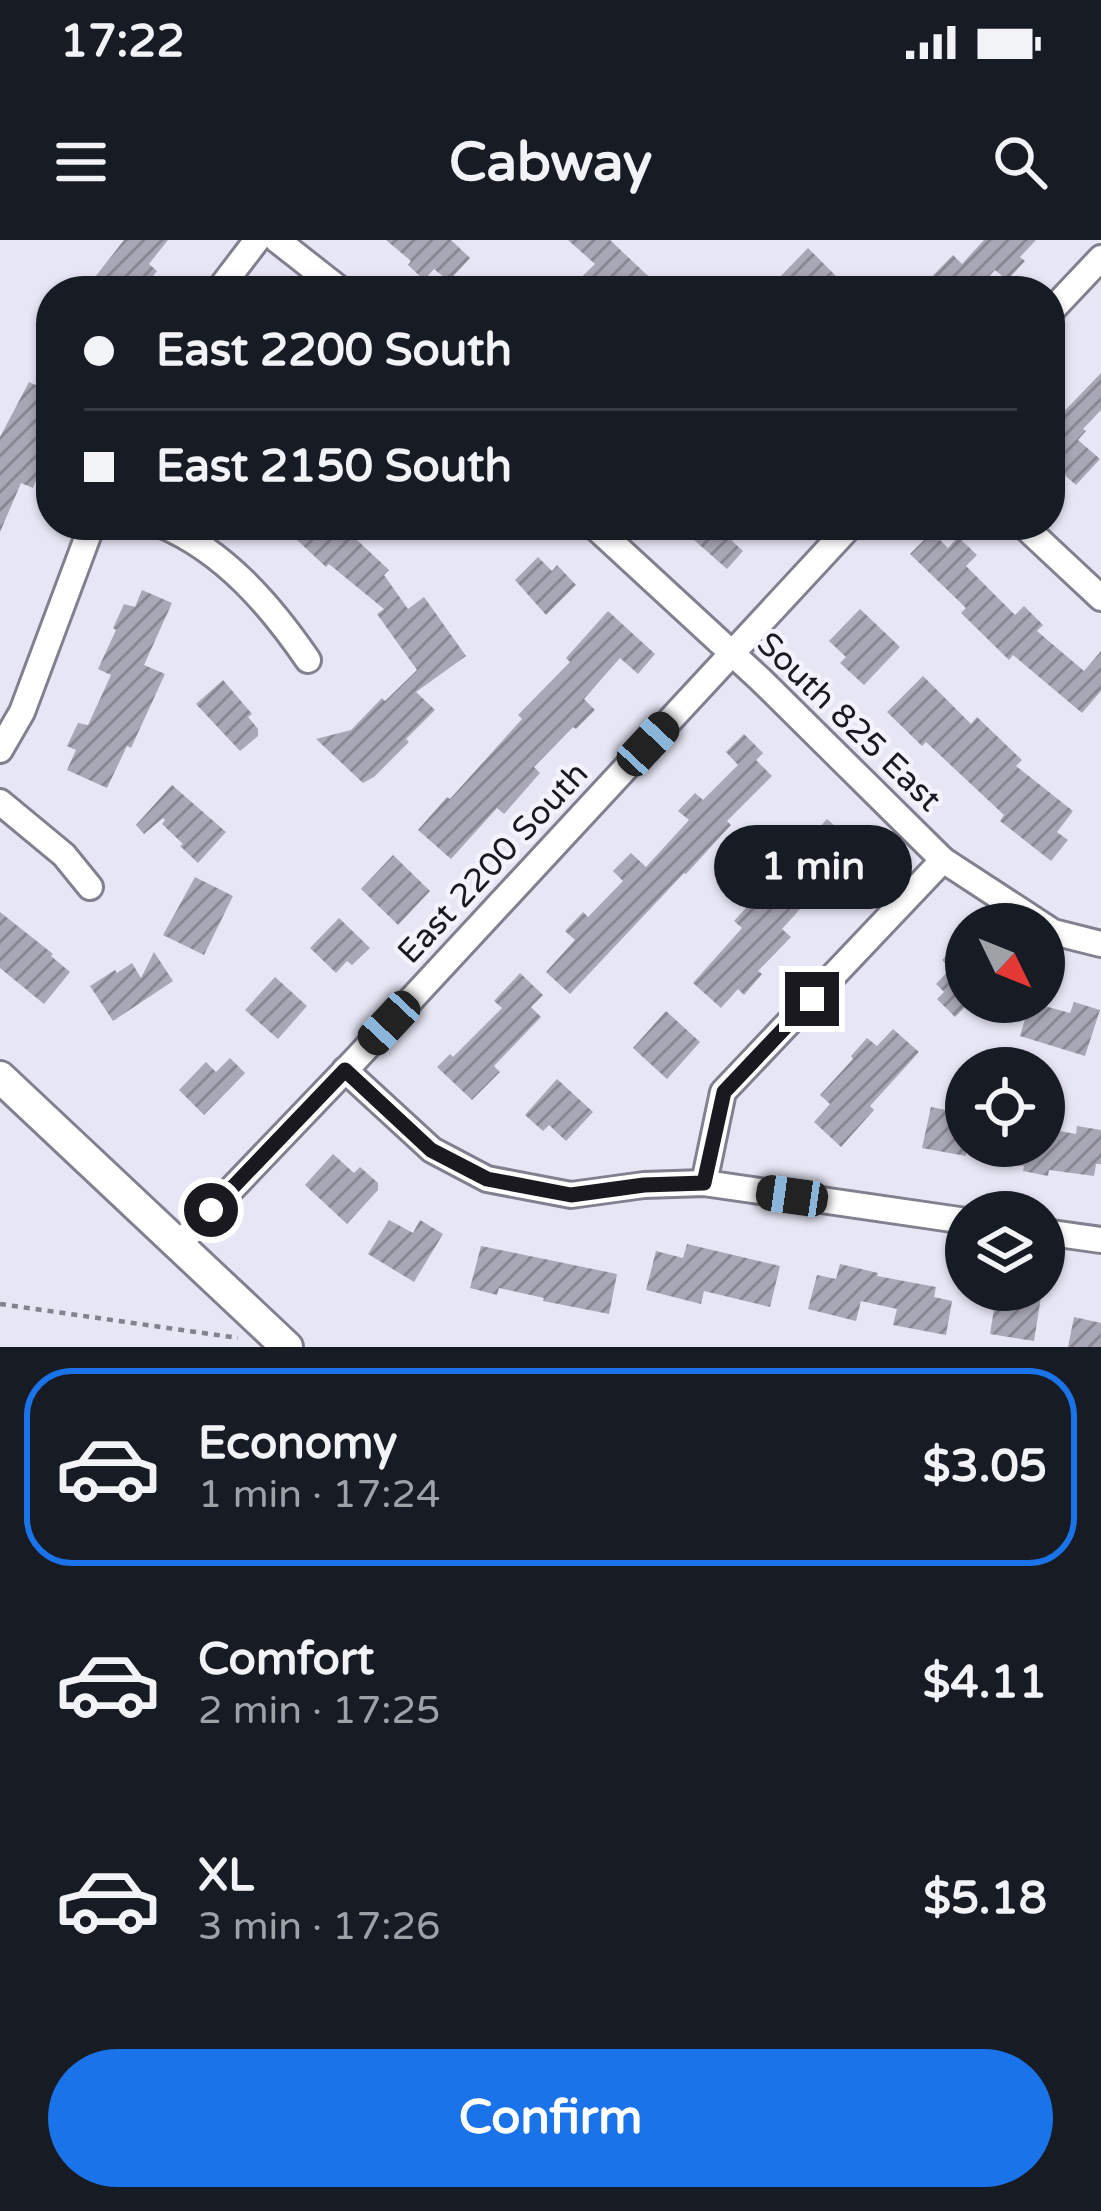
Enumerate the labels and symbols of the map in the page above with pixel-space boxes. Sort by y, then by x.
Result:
street label: South 825 East [749,625,949,819]
car [610,705,686,783]
street label: East 2200 South [390,754,596,972]
callout: 1 min [713,825,911,909]
north arrow [945,903,1065,1023]
route end [785,972,839,1026]
car [351,984,427,1062]
car [754,1173,830,1219]
route start [184,1183,238,1237]

